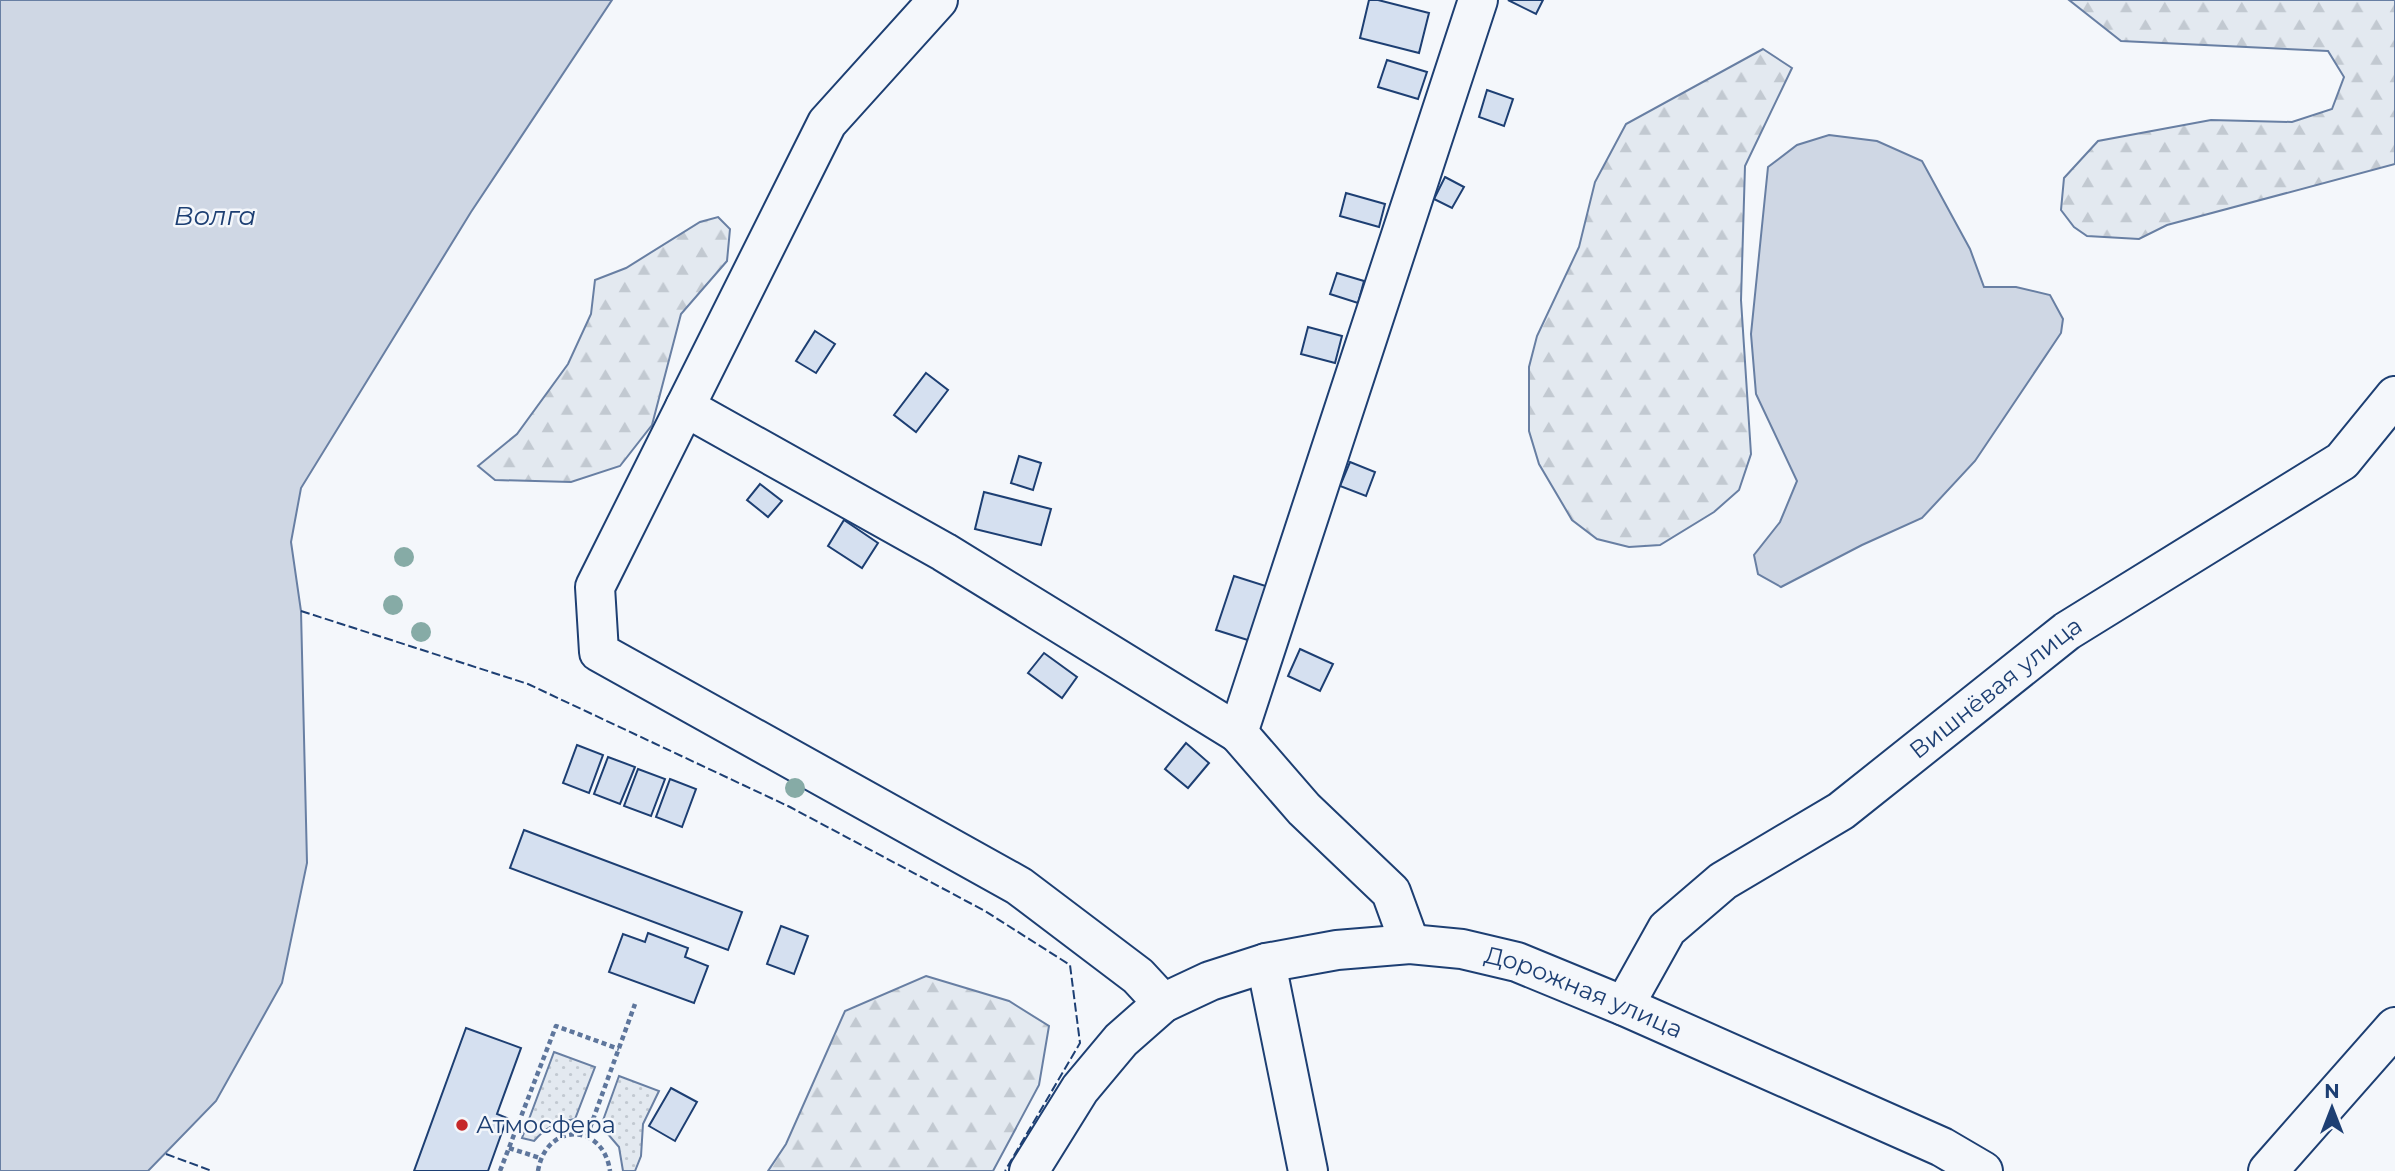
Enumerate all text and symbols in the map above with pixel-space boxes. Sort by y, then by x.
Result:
water label: Волга [174,200,256,232]
street label: Вишнёвая улица [1903,610,2087,765]
street label: Дорожная улица [1482,940,1687,1044]
north arrow [2297,1073,2367,1143]
text: N [2324,1080,2340,1103]
place label: Атмосфера [476,1110,616,1139]
marker: Атмосфера [454,1117,470,1133]

